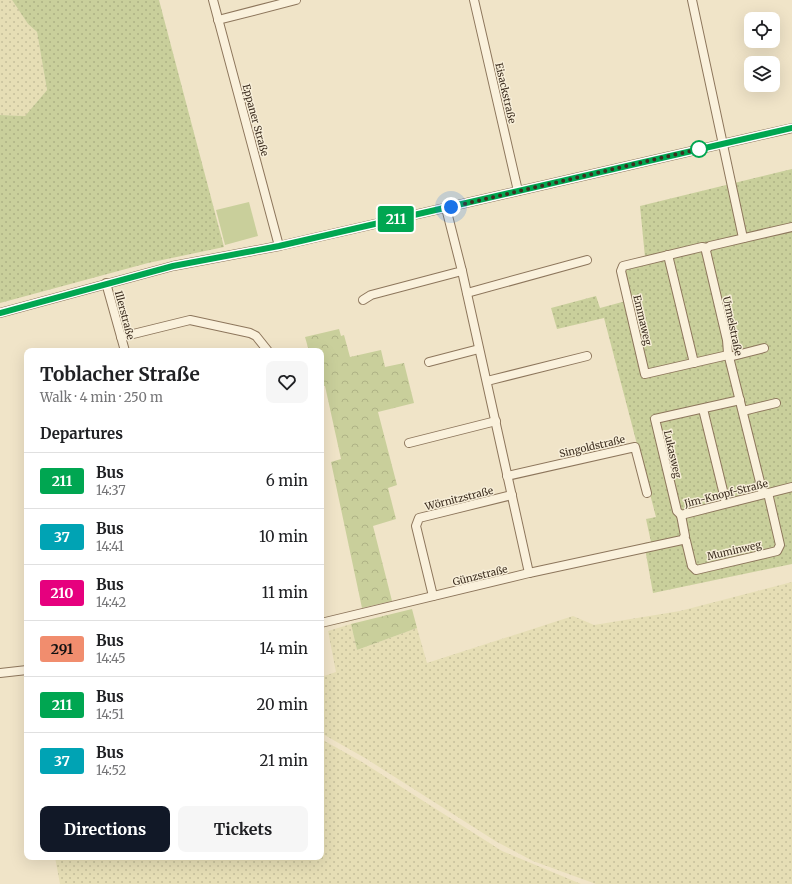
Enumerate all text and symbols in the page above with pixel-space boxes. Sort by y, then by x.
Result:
map controls [744,12,780,92]
button: locate [744,12,780,48]
button: layers [744,56,780,92]
street label: Eisackstraße [492,62,519,125]
street label: Eppaner Straße [240,83,271,158]
unlabelled marker [690,140,708,158]
your location [441,197,461,217]
line badge: 211 [373,206,419,232]
text: 211 [386,210,406,228]
street label: Illerstraße [112,289,137,341]
street label: Emmaweg [630,294,655,347]
street label: Urmelstraße [720,295,745,357]
button: heart [266,361,308,403]
text: Toblacher Straße [40,362,200,386]
text: Walk · 4 min · 250 m [40,389,163,406]
text: Departures [40,424,123,443]
street label: Lukasweg [661,429,684,479]
street label: Singoldstraße [558,433,626,460]
text: Bus [96,463,124,482]
text: 6 min [266,471,308,490]
text: 211 [52,472,72,490]
street label: Jim-Knopf-Straße [682,477,769,510]
text: 14:37 [96,482,126,499]
street label: Wörnitzstraße [423,484,495,513]
text: Bus [96,519,124,538]
text: 10 min [259,527,308,546]
text: 37 [54,528,70,546]
text: 14:41 [96,538,124,555]
street label: Muminweg [706,538,762,563]
street label: Günzstraße [451,562,509,589]
text: Bus [96,575,124,594]
text: 11 min [262,583,308,602]
text: 210 [50,584,74,602]
text: 14:42 [96,594,126,611]
text: Bus [96,631,124,650]
text: 14 min [260,639,308,658]
text: 291 [51,640,73,658]
text: 14:45 [96,650,126,667]
text: Bus [96,687,124,706]
text: 20 min [256,695,308,714]
text: 211 [52,696,72,714]
text: 14:51 [96,706,124,723]
text: Bus [96,743,124,762]
text: 21 min [260,751,308,770]
text: 37 [54,752,70,770]
text: 14:52 [96,762,126,779]
button: Directions [40,806,170,852]
button: Tickets [178,806,308,852]

